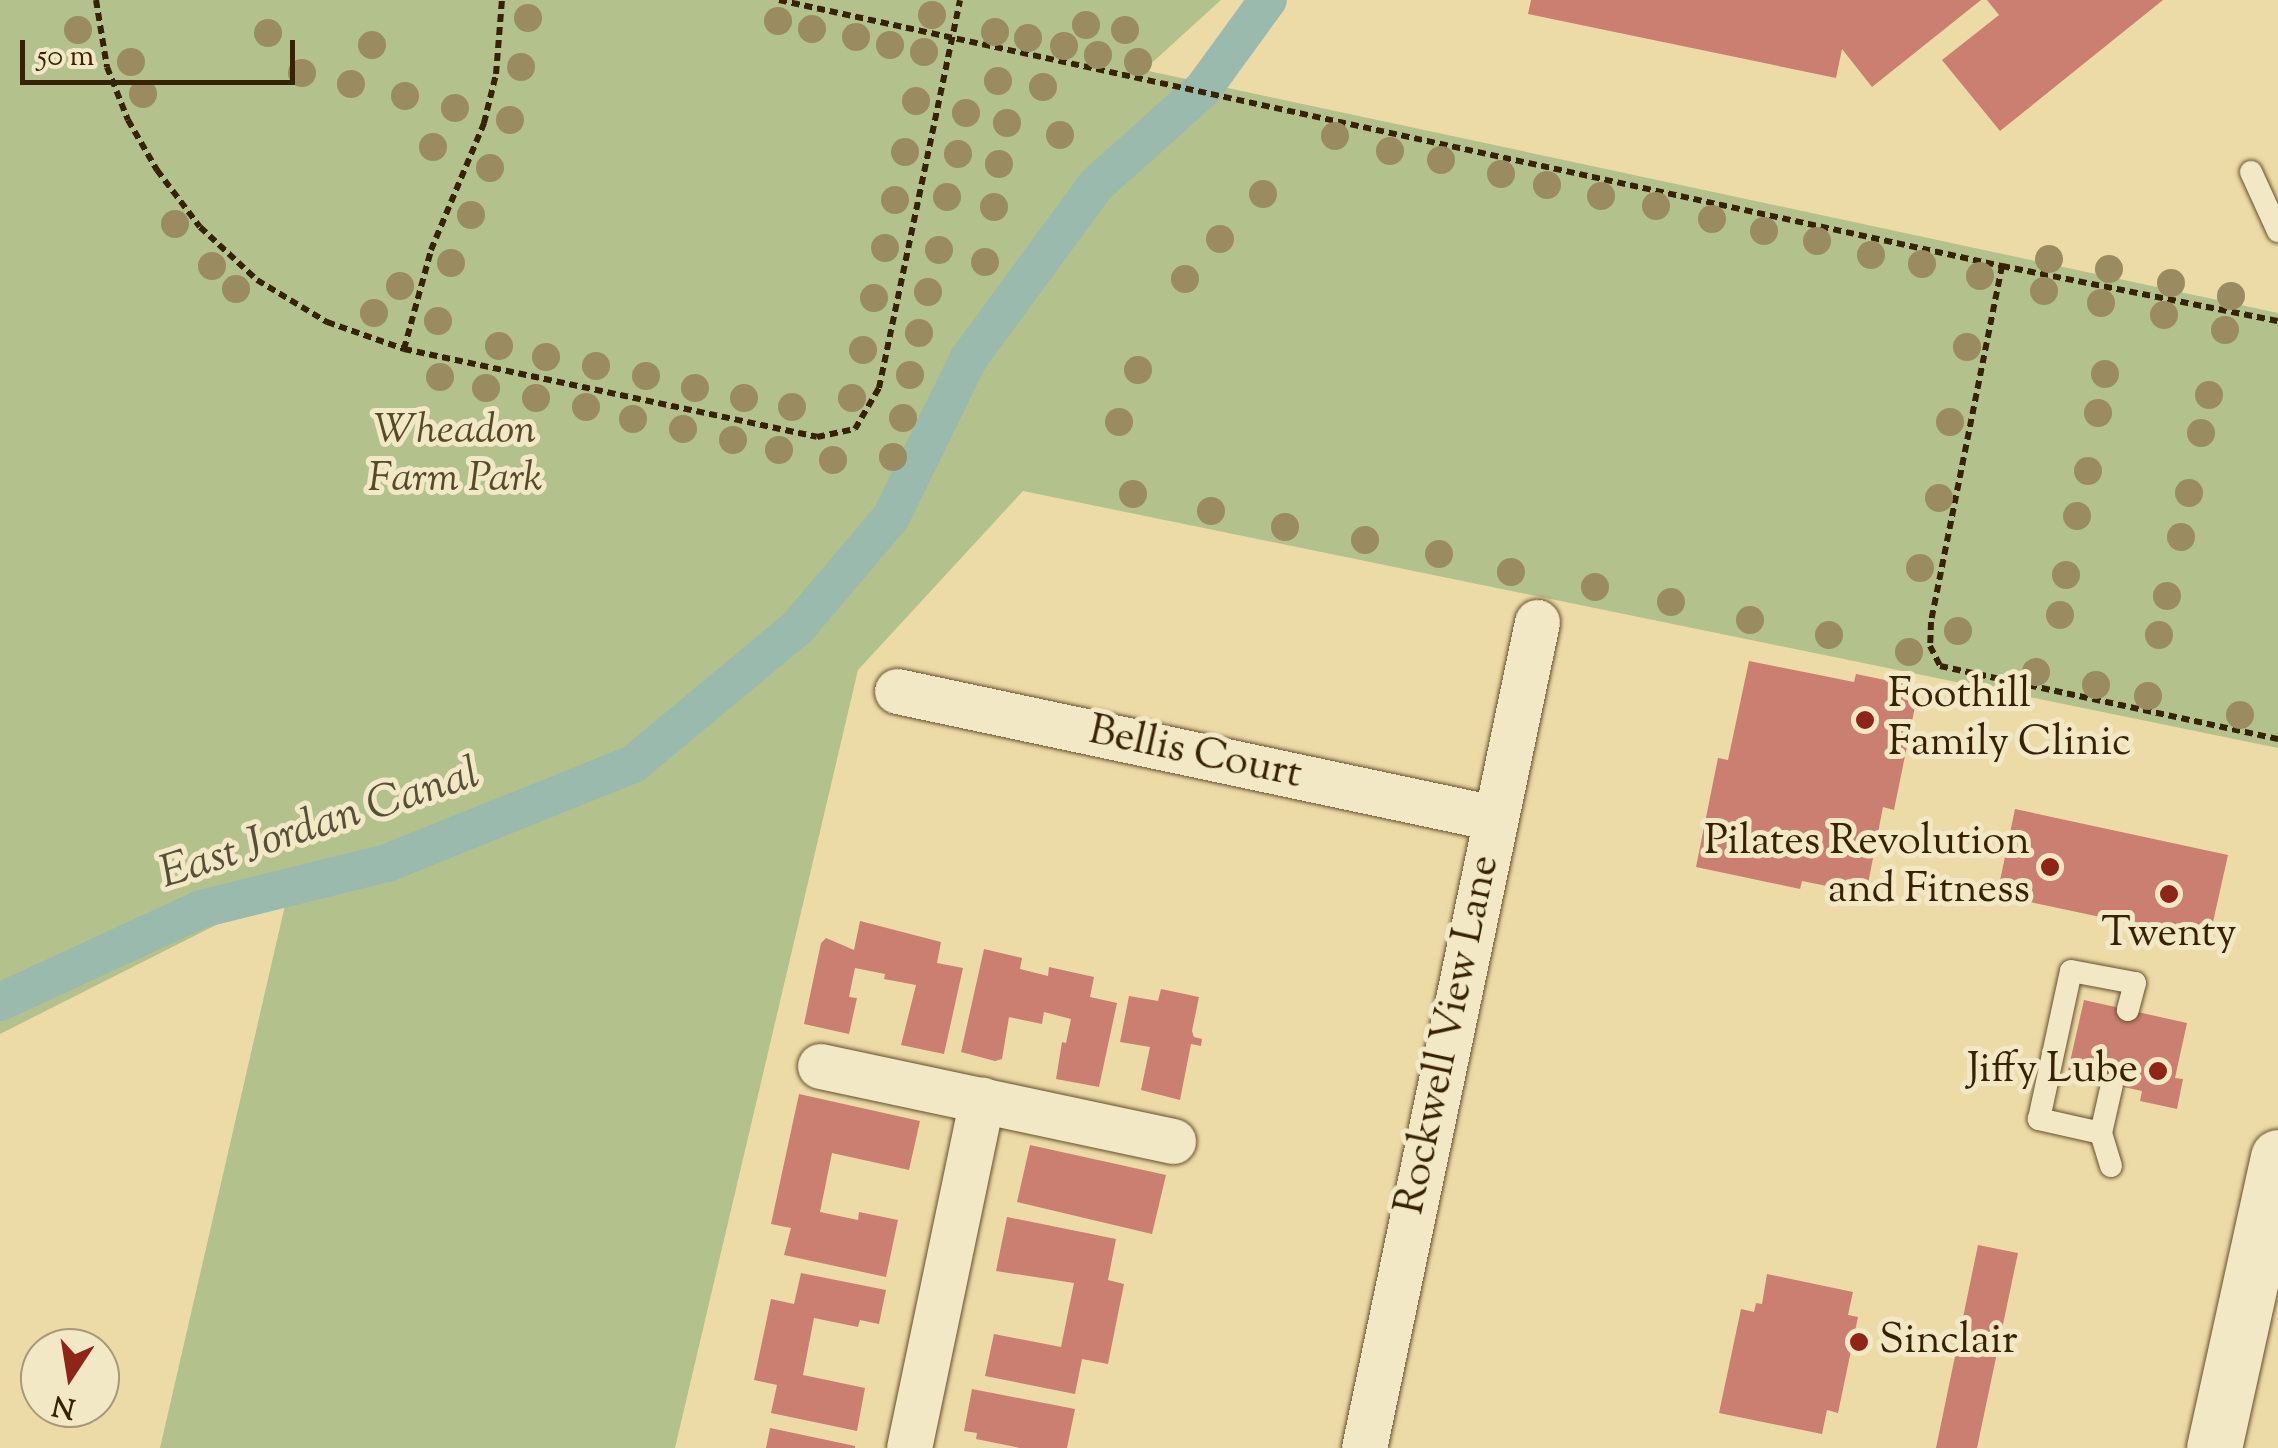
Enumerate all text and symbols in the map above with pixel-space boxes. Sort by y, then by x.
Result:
scale bar [25,20,300,82]
text: 50 m [37,36,94,79]
park label: Wheadon Farm Park [367,407,543,506]
place label: Foothill Family Clinic [1888,671,2131,769]
street label: Bellis Court [1084,707,1306,801]
marker: Foothill Family Clinic [1852,707,1878,733]
water label: East Jordan Canal [153,749,487,903]
place label: Pilates Revolution and Fitness [1704,818,2030,916]
street label: Rockwell View Lane [1386,851,1512,1219]
marker: Pilates Revolution and Fitness [2039,856,2061,878]
marker: Twenty [2158,883,2180,905]
place label: Twenty [2101,910,2237,960]
place label: Jiffy Lube [1967,1046,2138,1096]
marker: Jiffy Lube [2147,1060,2169,1082]
place label: Sinclair [1879,1317,2018,1367]
north arrow [20,1328,120,1428]
marker: Sinclair [1848,1331,1870,1353]
text: N [49,1384,79,1427]

